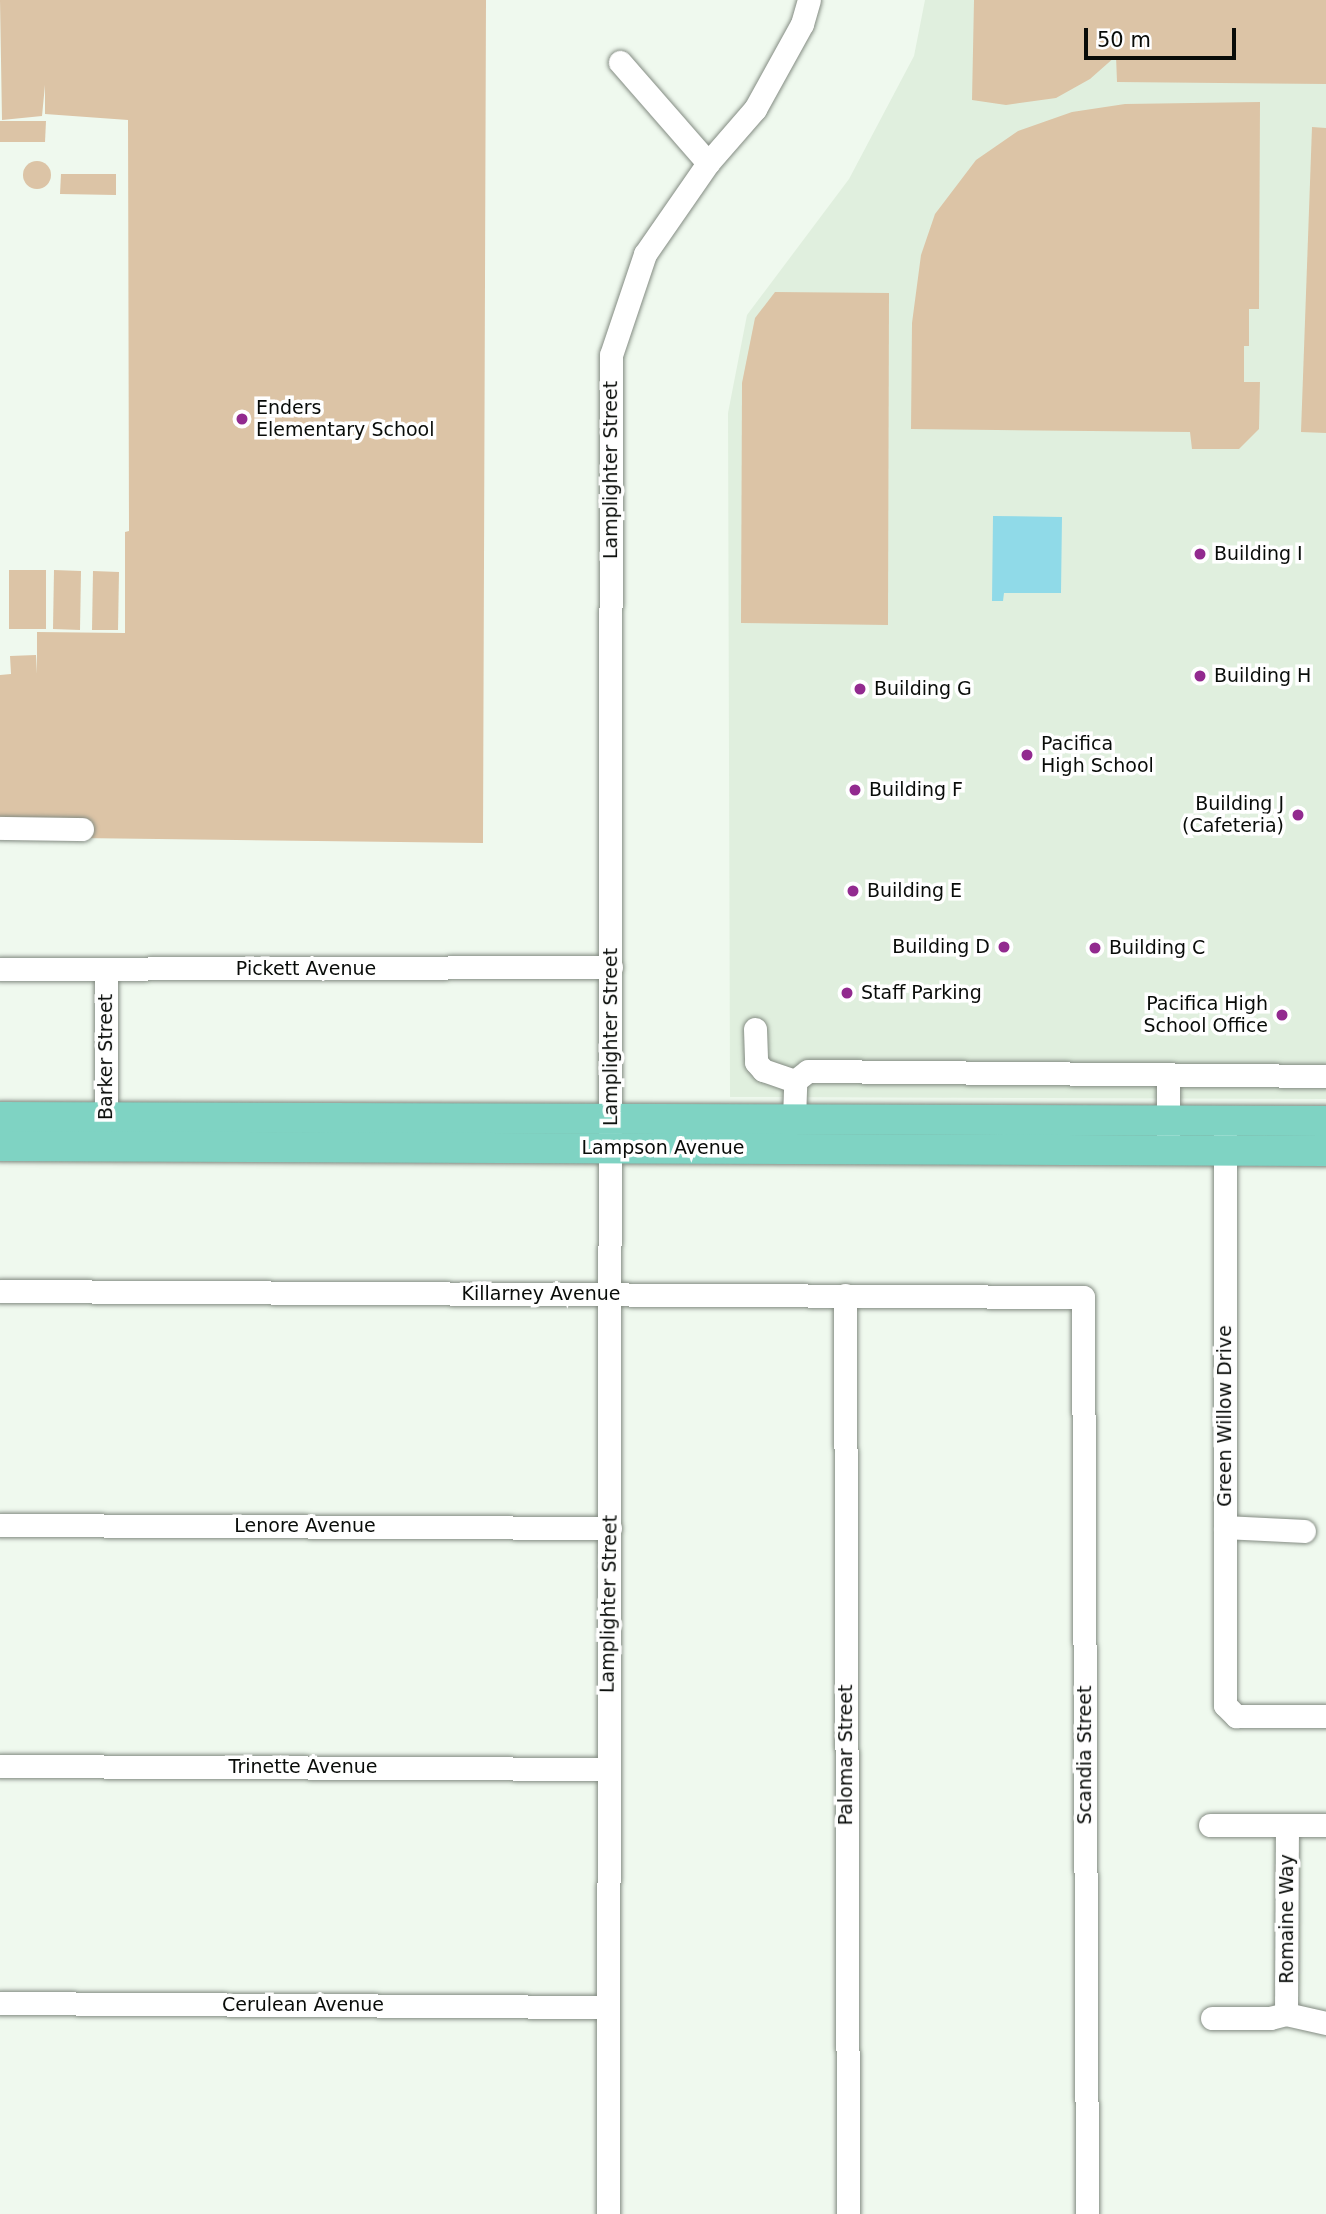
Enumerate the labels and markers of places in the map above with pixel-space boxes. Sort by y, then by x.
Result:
place label: Enders Elementary School [256,397,434,441]
marker: Enders Elementary School [234,411,250,427]
place label: Building I [1214,543,1303,565]
marker: Building I [1192,546,1208,562]
place label: Building H [1214,665,1311,687]
marker: Building H [1192,668,1208,684]
place label: Building G [874,678,972,700]
marker: Building G [852,681,868,697]
place label: Pacifica High School [1041,733,1154,777]
marker: Pacifica High School [1019,747,1035,763]
place label: Building F [869,779,963,801]
marker: Building F [847,782,863,798]
place label: Building J (Cafeteria) [1182,793,1284,837]
marker: Building J (Cafeteria) [1290,807,1306,823]
place label: Building E [867,880,962,902]
marker: Building E [845,883,861,899]
place label: Building D [892,936,990,958]
place label: Building C [1109,937,1205,959]
marker: Building D [996,939,1012,955]
marker: Building C [1087,940,1103,956]
place label: Staff Parking [861,982,982,1004]
marker: Staff Parking [839,985,855,1001]
place label: Pacifica High School Office [1143,993,1268,1037]
marker: Pacifica High School Office [1274,1007,1290,1023]

